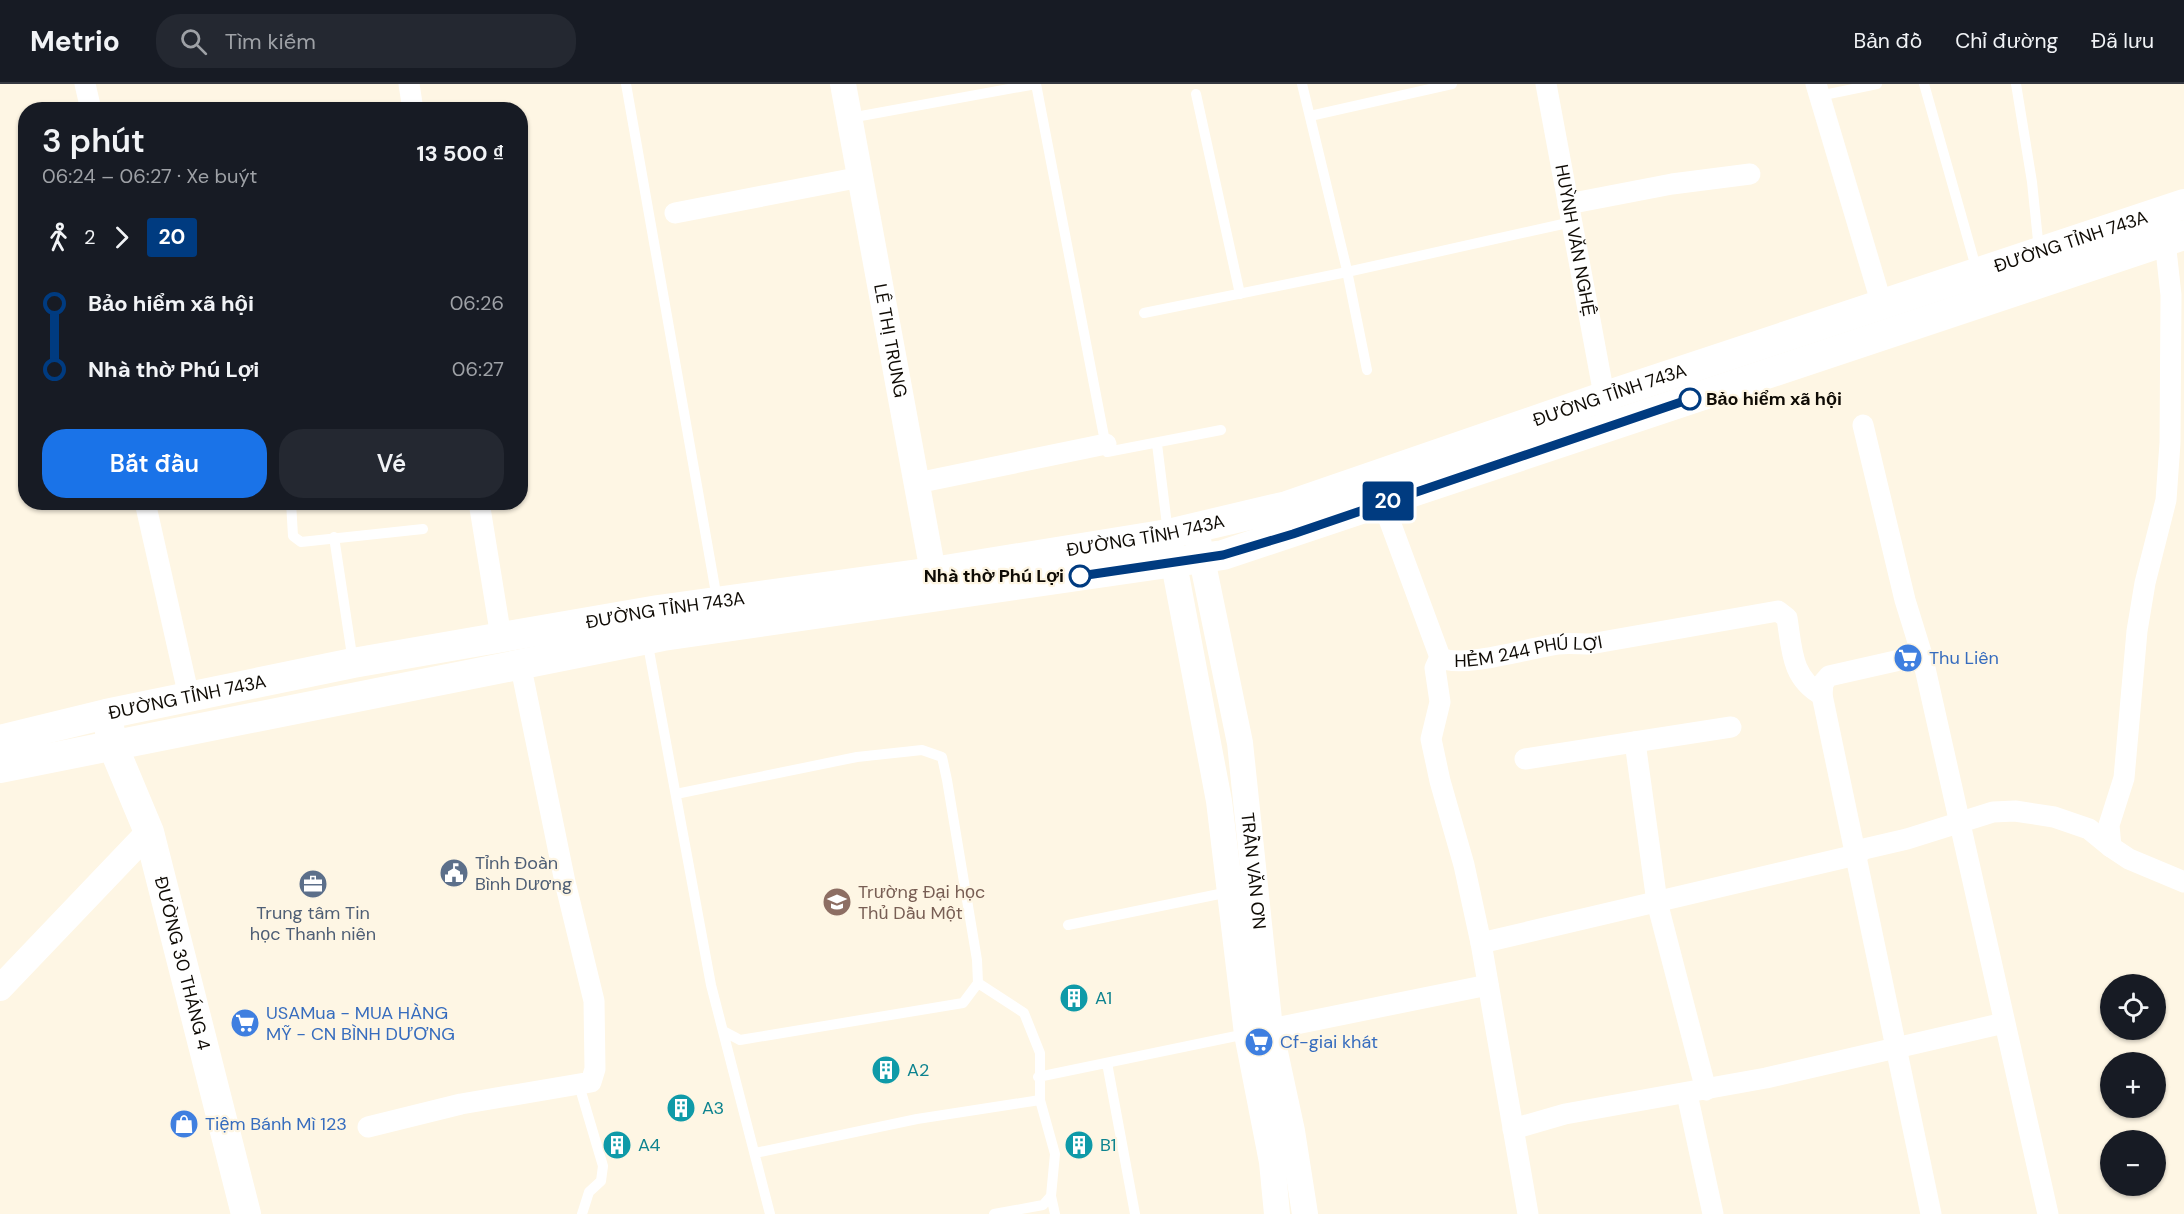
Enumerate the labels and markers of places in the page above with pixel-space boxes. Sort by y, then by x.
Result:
place label: Bảo hiểm xã hội [1706,387,1842,411]
marker: Bảo hiểm xã hội [1679,388,1701,410]
place label: Nhà thờ Phú Lợi [924,564,1064,588]
marker: Nhà thờ Phú Lợi [1069,565,1091,587]
supermarket icon: Thu Liên [1892,642,1924,674]
place label: Thu Liên [1929,646,1999,670]
place label: Tỉnh Đoàn Bình Dương [475,851,572,896]
public building icon: Tỉnh Đoàn Bình Dương [438,857,470,889]
office icon: Trung tâm Tin học Thanh niên [297,868,329,900]
place label: Trường Đại học Thủ Dầu Một [858,880,985,925]
school or university icon: Trường Đại học Thủ Dầu Một [821,886,853,918]
place label: Trung tâm Tin học Thanh niên [250,901,376,946]
building icon: A1 [1058,982,1090,1014]
place label: A1 [1095,986,1112,1010]
place label: USAMua - MUA HÀNG MỸ - CN BÌNH DƯƠNG [266,1001,455,1046]
supermarket icon: USAMua - MUA HÀNG MỸ - CN BÌNH DƯƠNG [229,1007,261,1039]
supermarket icon: Cf-giai khát [1243,1026,1275,1058]
place label: Cf-giai khát [1280,1030,1378,1054]
building icon: A2 [870,1054,902,1086]
place label: A2 [907,1058,929,1082]
building icon: A3 [665,1092,697,1124]
place label: A3 [702,1096,724,1120]
shop icon: Tiệm Bánh Mì 123 [168,1108,200,1140]
place label: Tiệm Bánh Mì 123 [205,1112,347,1136]
building icon: A4 [601,1129,633,1161]
building icon: B1 [1063,1129,1095,1161]
place label: A4 [638,1133,661,1157]
place label: B1 [1100,1133,1116,1157]

